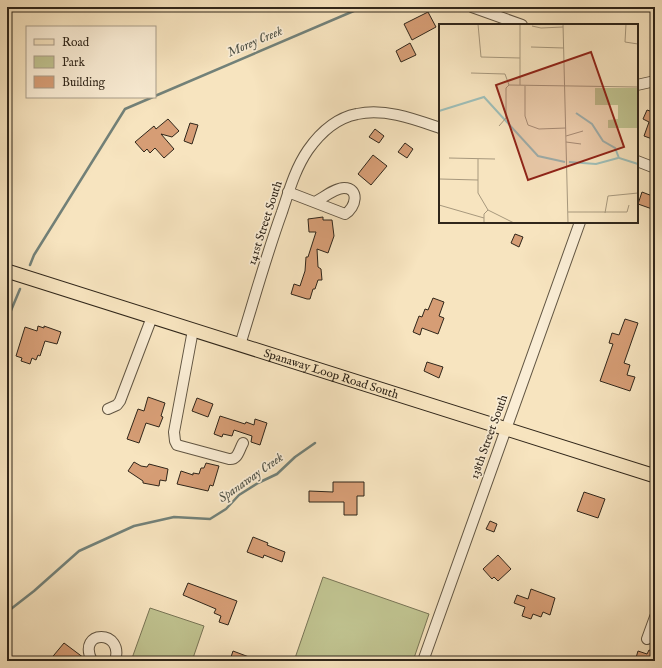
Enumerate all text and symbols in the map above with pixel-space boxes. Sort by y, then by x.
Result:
water label: Morey Creek [225,22,286,61]
inset map [439,24,638,223]
legend [26,26,156,98]
text: Road [62,35,90,50]
text: Park [62,55,85,70]
text: Building [62,75,106,90]
street label: 141st Street South [244,178,286,267]
street label: Spanaway Loop Road South [262,345,401,402]
street label: 138th Street South [467,392,511,481]
water label: Spanaway Creek [215,449,288,507]

